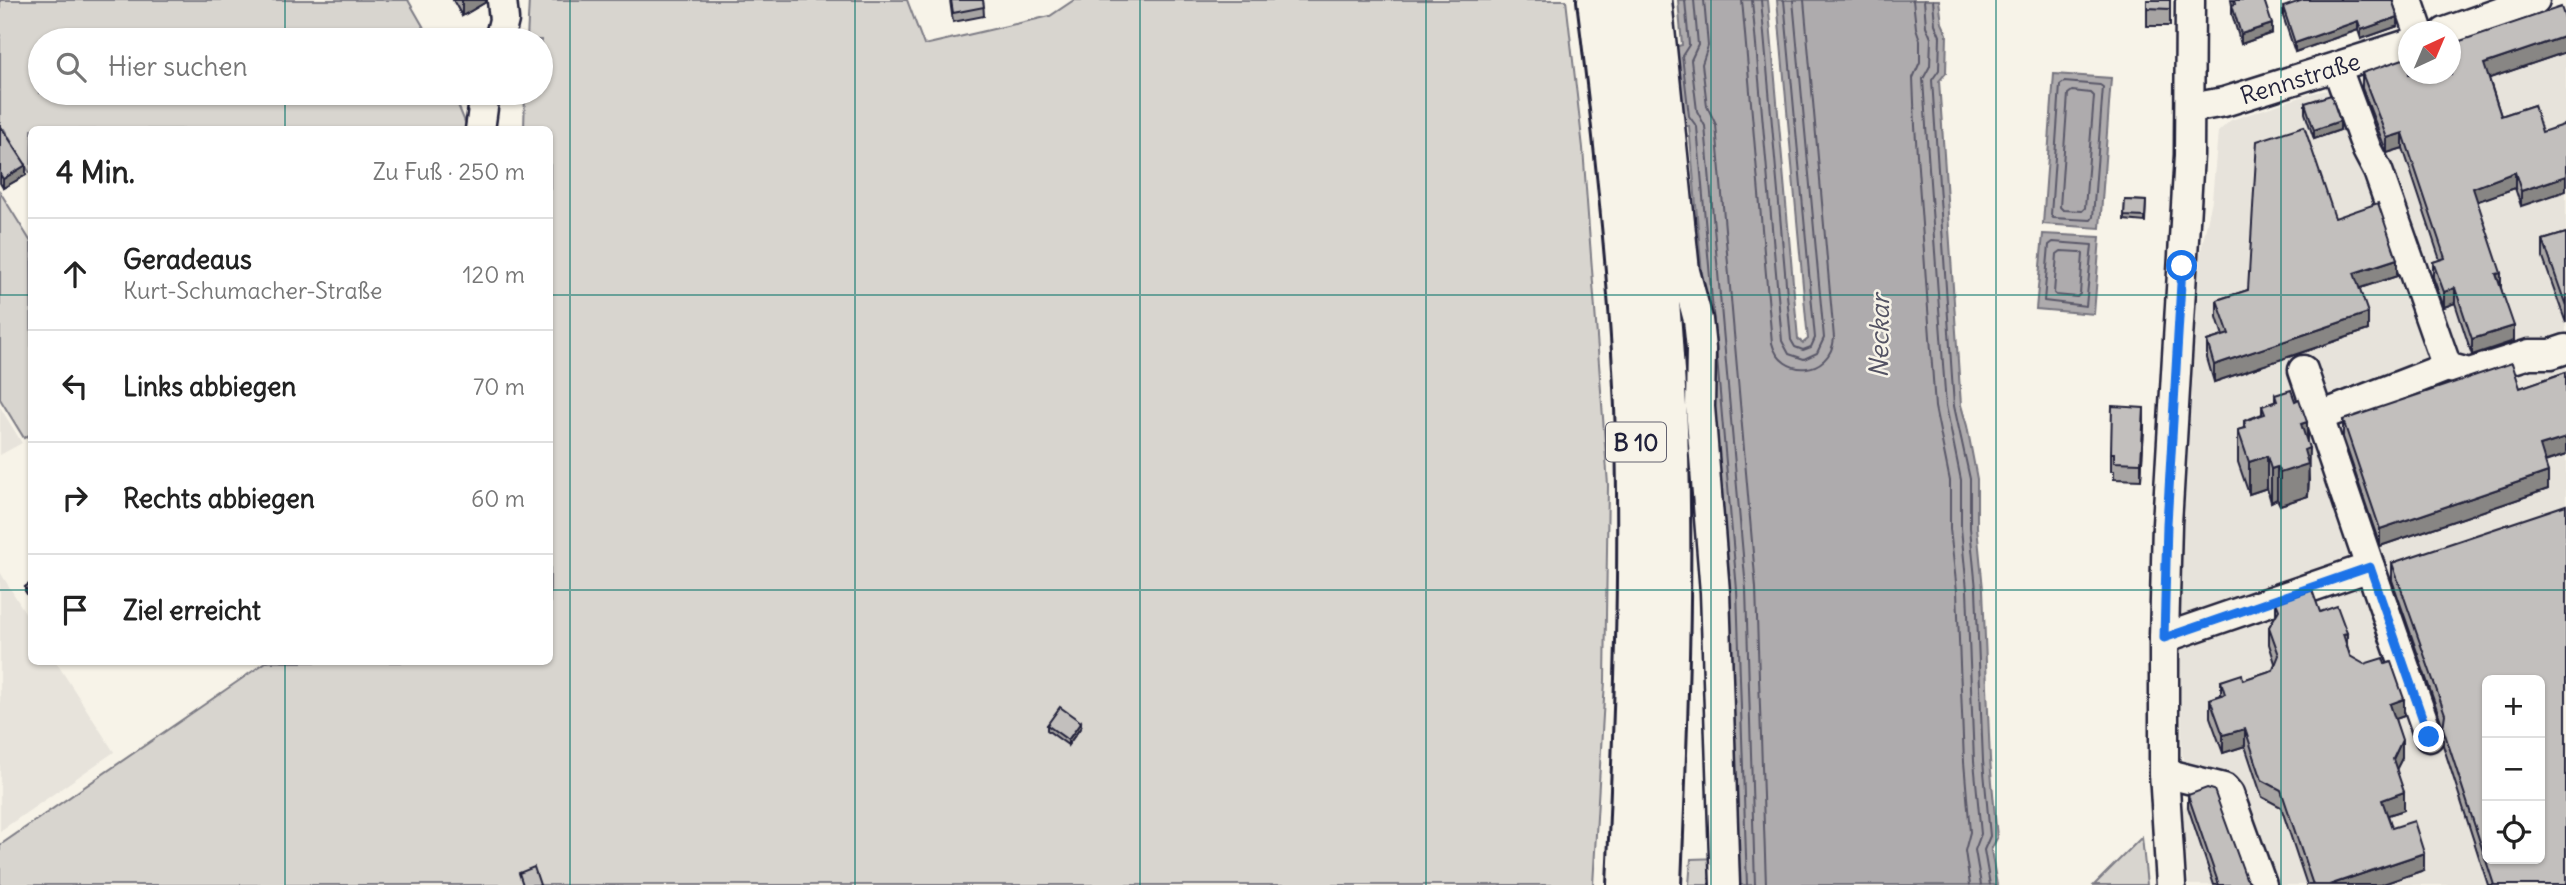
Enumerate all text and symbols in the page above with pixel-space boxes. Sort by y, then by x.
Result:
north arrow [2398,21,2461,84]
search box [28,28,553,105]
street label: Rennstraße [2236,46,2364,110]
icon: search [52,48,90,86]
text: Hier suchen [108,50,248,83]
text: 4 Min. [56,153,135,191]
text: Zu Fuß · 250 m [373,157,525,186]
text: Geradeaus [123,243,252,276]
route start [2166,250,2197,281]
icon: ahead [56,255,94,293]
text: 120 m [462,260,525,289]
text: Kurt-Schumacher-Straße [123,276,382,305]
water label: Neckar [1862,291,1896,378]
icon: left [56,367,94,405]
text: Links abbiegen [123,370,296,403]
text: 70 m [473,372,525,401]
road number: B 10 [1606,422,1666,462]
icon: right [56,479,94,517]
text: Rechts abbiegen [123,482,315,515]
text: 60 m [471,484,525,513]
icon: arrive [56,591,94,629]
text: Ziel erreicht [123,594,261,627]
map controls [2482,675,2545,864]
button: + [2482,675,2545,738]
route end [2413,721,2444,752]
button: − [2482,738,2545,801]
button: locate [2482,801,2545,864]

